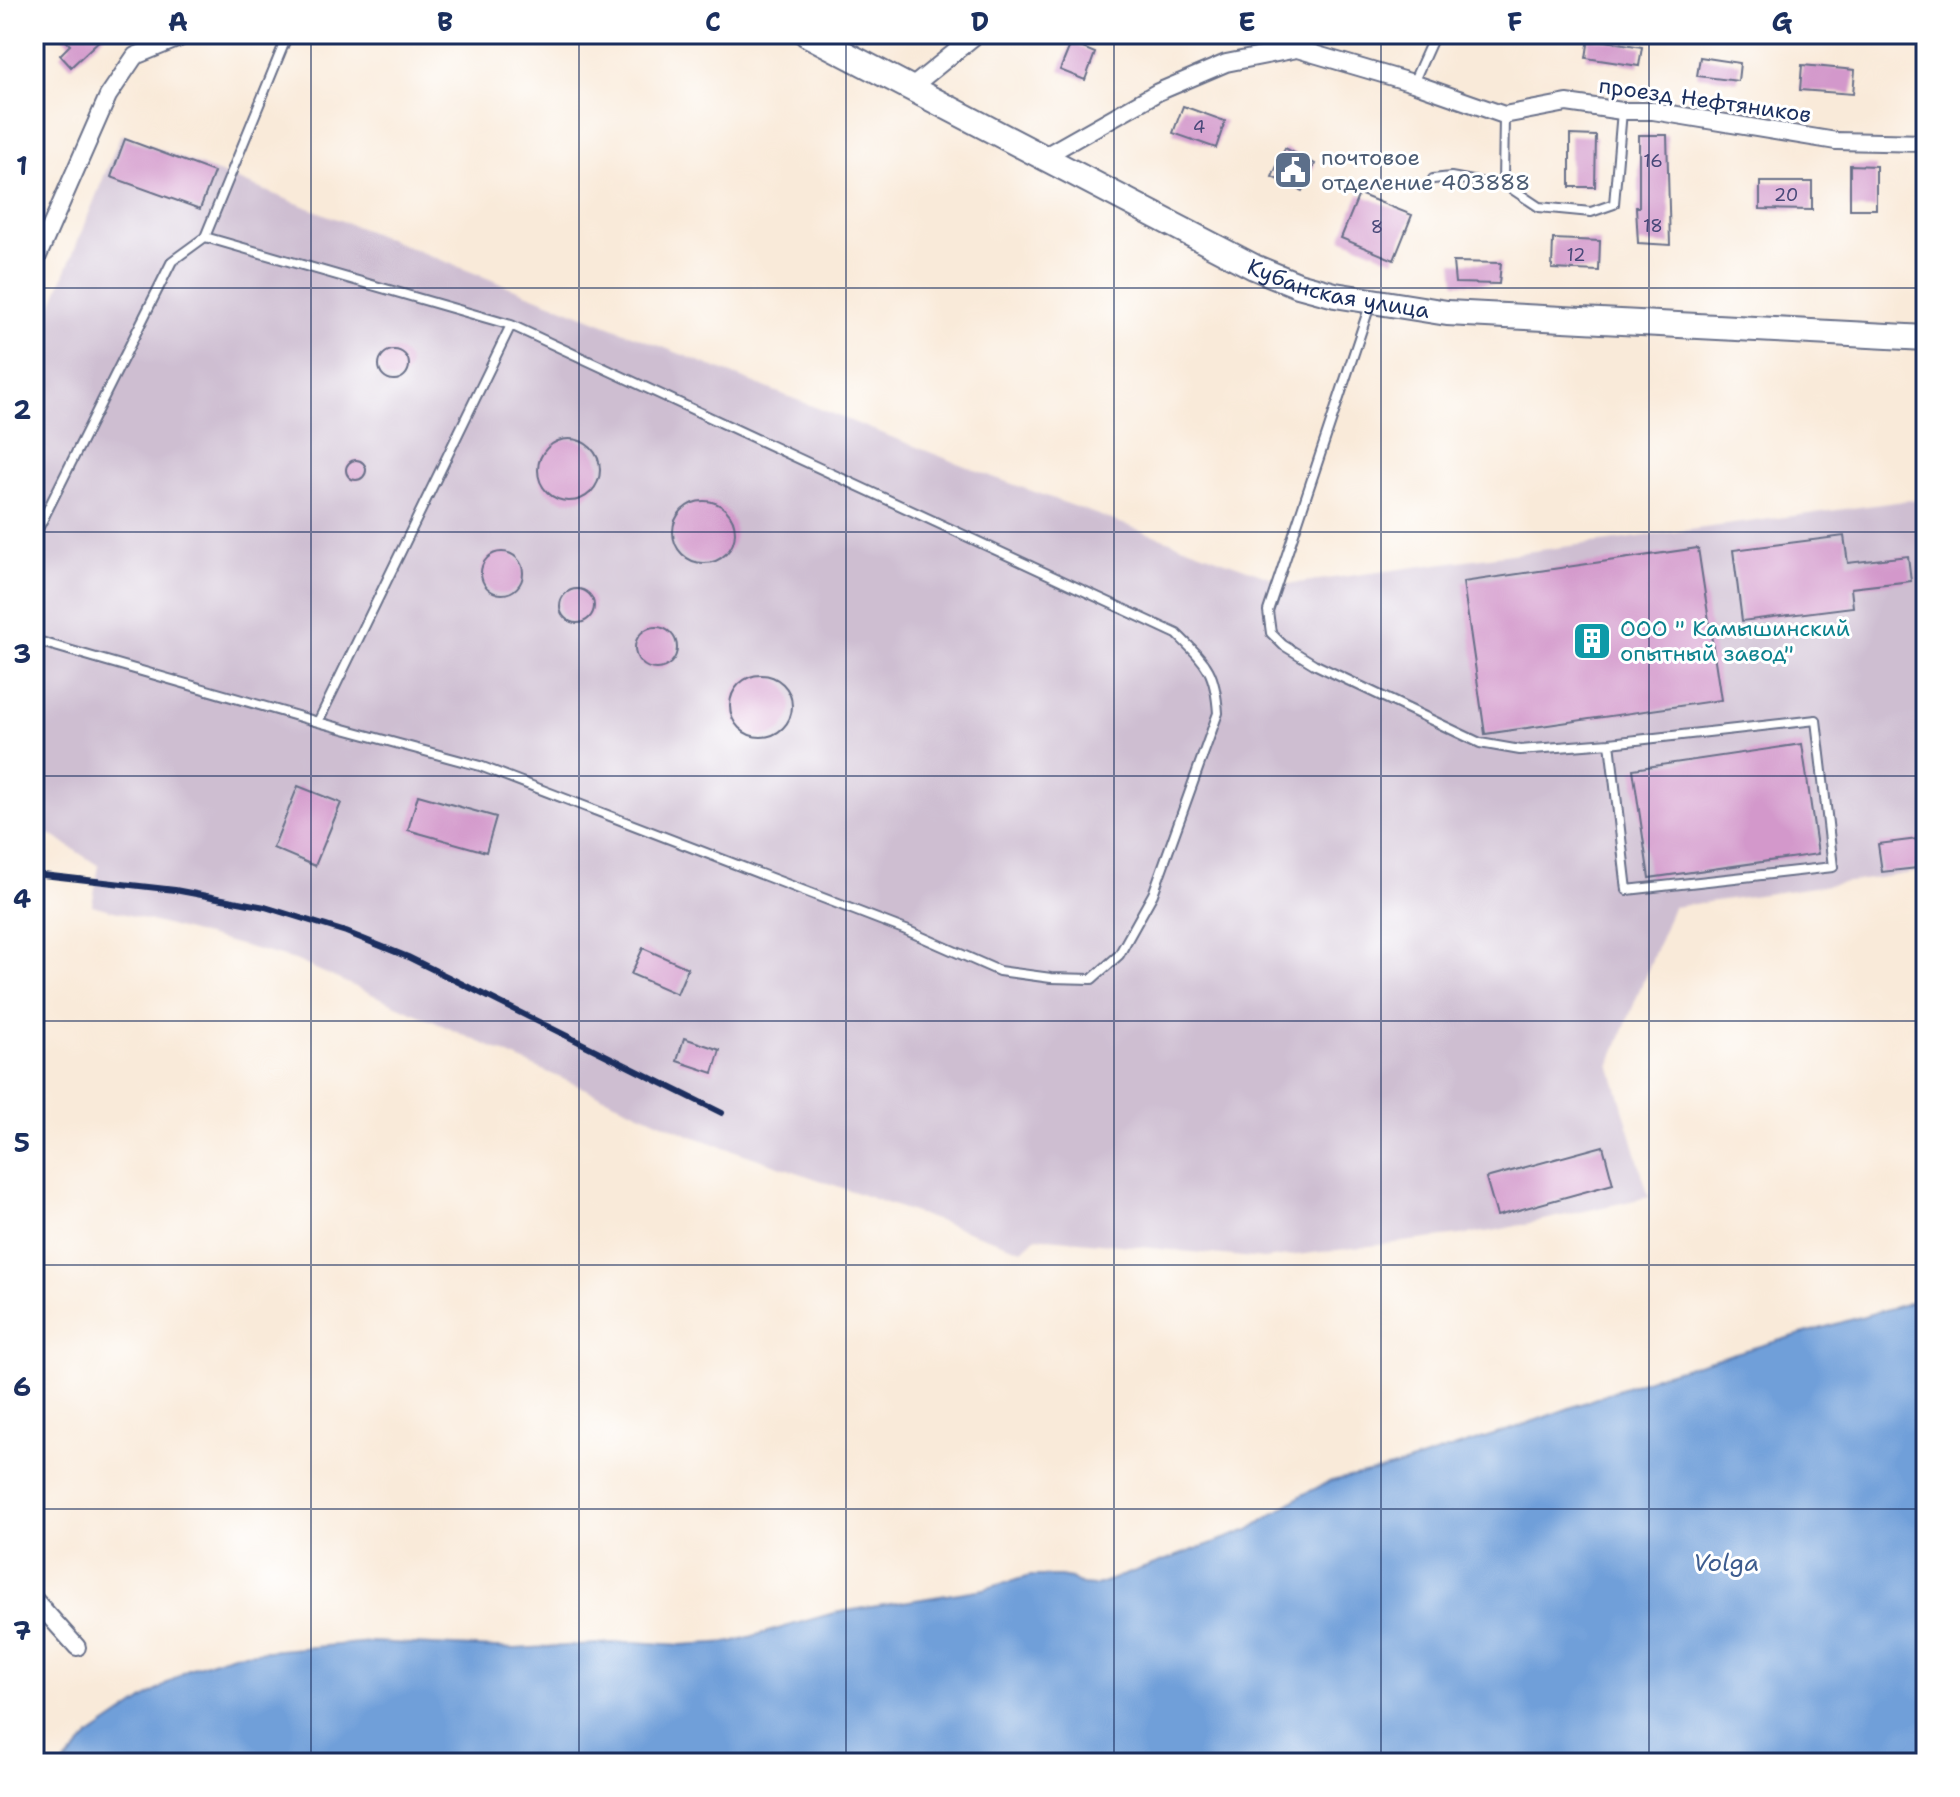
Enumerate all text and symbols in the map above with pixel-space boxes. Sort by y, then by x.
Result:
text: A [168,4,188,39]
text: B [437,4,453,39]
text: C [705,4,721,39]
text: D [971,4,989,39]
text: E [1238,4,1256,39]
text: F [1507,4,1523,39]
text: G [1772,4,1793,39]
street label: проезд Нефтяников [1597,71,1813,129]
house number: 4 [1193,115,1205,139]
place label: почтовое отделение 403888 [1321,143,1530,197]
text: 1 [16,148,28,183]
public building icon: почтовое отделение 403888 [1272,149,1314,191]
house number: 16 [1643,149,1663,173]
house number: 20 [1774,183,1798,207]
house number: 18 [1643,214,1663,238]
house number: 8 [1371,215,1383,239]
house number: 12 [1566,243,1586,267]
street label: Кубанская улица [1243,251,1432,325]
text: 2 [13,392,31,427]
place label: ООО " Камышинский опытный завод" [1620,614,1850,668]
building icon: ООО " Камышинский опытный завод" [1571,620,1613,662]
text: 3 [13,636,31,671]
text: 4 [13,881,31,916]
text: 5 [14,1125,30,1160]
text: 6 [13,1369,31,1404]
water label: Volga [1693,1547,1759,1579]
text: 7 [13,1613,31,1648]

